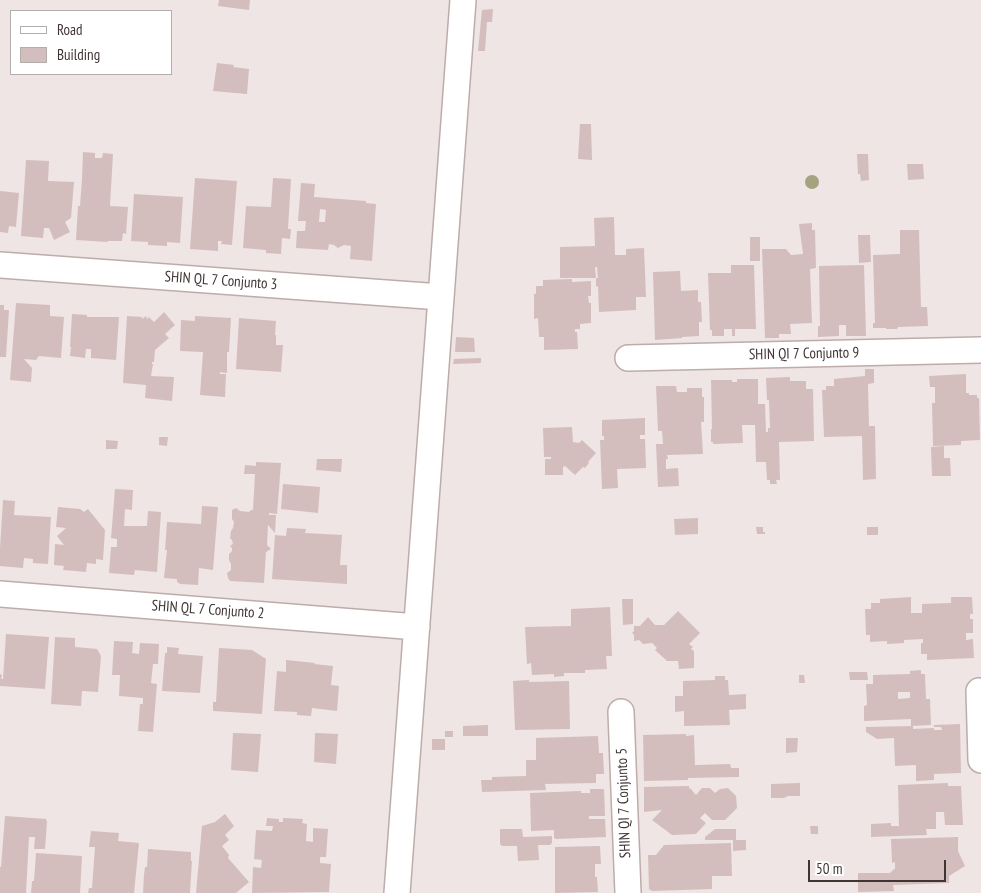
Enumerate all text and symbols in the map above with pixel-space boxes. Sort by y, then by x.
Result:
legend [10,10,172,75]
text: Road [57,20,83,39]
text: Building [57,45,100,64]
street label: SHIN QL 7 Conjunto 3 [164,268,278,294]
street label: SHIN QI 7 Conjunto 9 [749,344,859,364]
street label: SHIN QL 7 Conjunto 2 [151,597,265,623]
street label: SHIN QI 7 Conjunto 5 [613,748,635,858]
scale bar [811,850,948,882]
text: 50 m [816,859,842,878]

